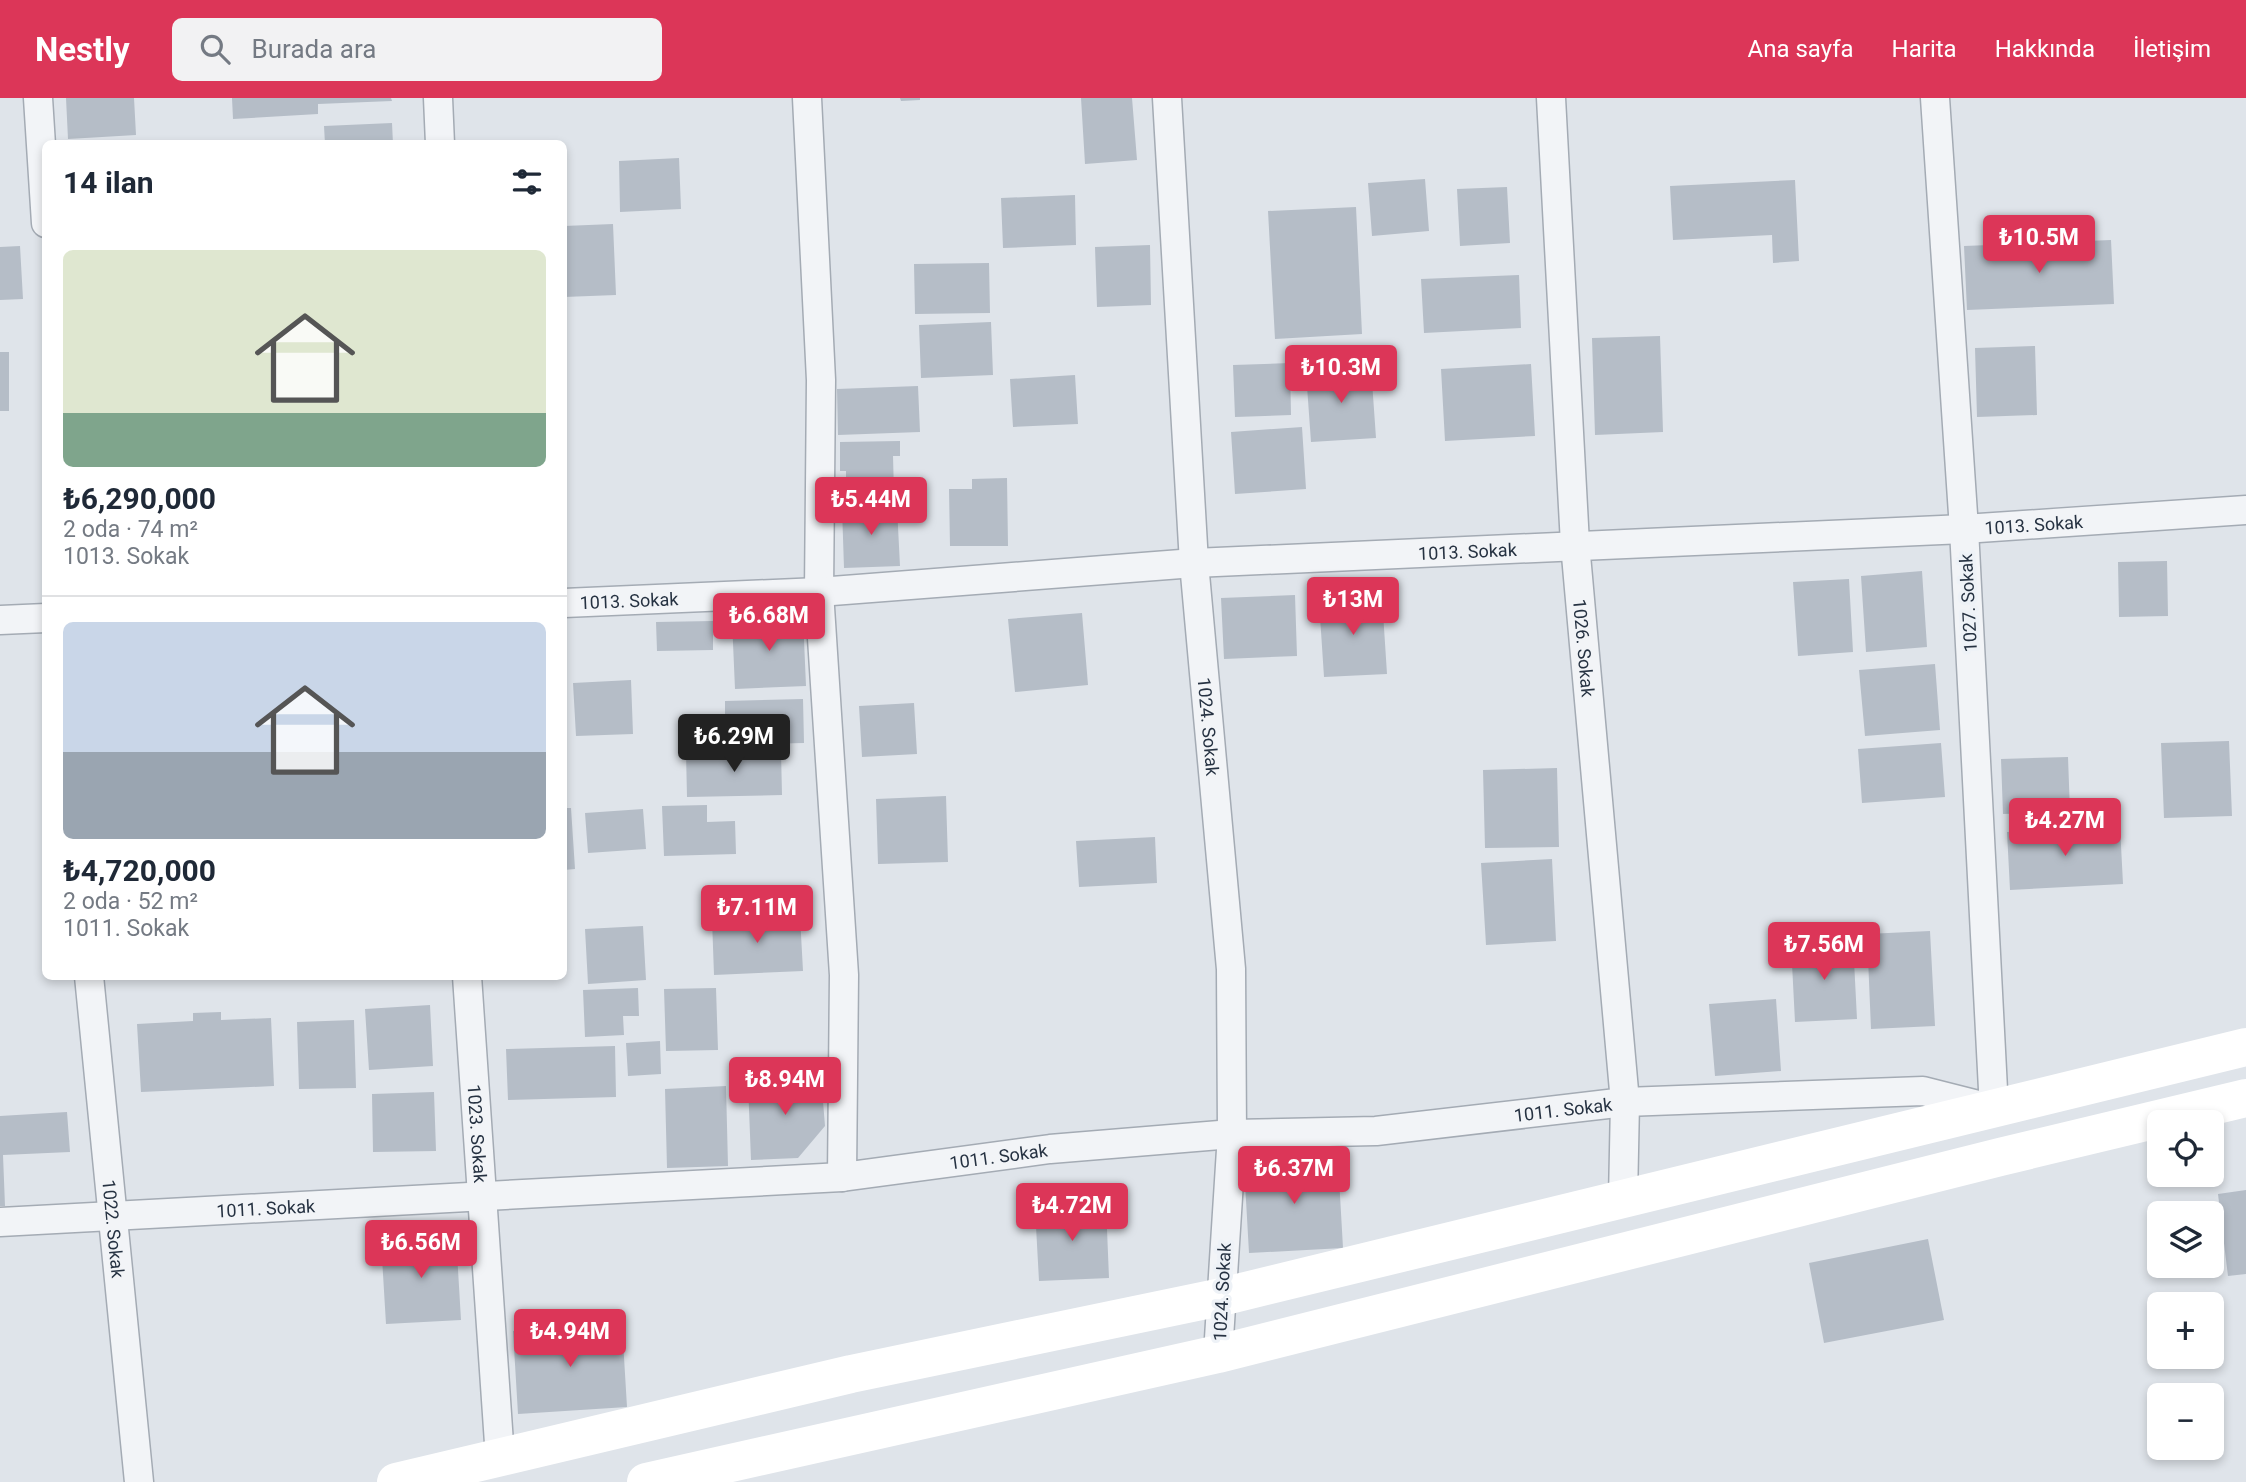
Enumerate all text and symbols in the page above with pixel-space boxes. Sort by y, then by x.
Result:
search box [172,18,662,81]
text: Nestly [35,30,130,69]
icon: search [196,30,234,68]
text: Burada ara [252,34,376,64]
text: Ana sayfa [1748,35,1854,63]
text: Harita [1892,35,1957,63]
text: Hakkında [1995,35,2095,63]
text: İletişim [2133,35,2211,63]
icon: filters [508,163,546,201]
text: 14 ilan [63,165,154,200]
pin: ₺10.5M [1982,216,2096,275]
text: ₺10.5M [1999,224,2079,251]
icon: home [242,295,368,421]
pin: ₺10.3M [1284,345,1398,405]
text: ₺10.3M [1301,354,1381,381]
pin: ₺5.44M [814,478,928,537]
text: ₺6,290,000 [63,481,216,516]
text: ₺5.44M [831,486,911,513]
street label: 1013. Sokak [1984,510,2085,538]
text: 2 oda · 74 m² [63,516,198,543]
street label: 1013. Sokak [1418,538,1518,564]
text: 1013. Sokak [63,543,189,570]
street label: 1027. Sokak [1955,552,1981,653]
pin: ₺13M [1312,578,1394,637]
text: ₺13M [1323,586,1383,613]
street label: 1013. Sokak [579,588,680,613]
pin: ₺6.68M [712,594,826,653]
street label: 1026. Sokak [1569,598,1599,699]
text: ₺6.68M [729,602,809,629]
icon: home [242,667,368,793]
street label: 1024. Sokak [1194,676,1224,778]
pin: ₺6.29M [677,714,791,774]
text: ₺6.29M [694,723,774,750]
pin: ₺4.27M [2008,798,2122,858]
text: ₺4.27M [2025,807,2105,834]
text: ₺4,720,000 [63,853,216,888]
pin: ₺7.11M [700,886,814,945]
text: 2 oda · 52 m² [63,888,198,915]
text: ₺7.11M [717,894,797,921]
text: 1011. Sokak [63,915,189,942]
pin: ₺7.56M [1767,922,1881,982]
text: ₺7.56M [1784,931,1864,958]
pin: ₺8.94M [728,1058,842,1117]
text: ₺8.94M [745,1066,825,1093]
street label: 1023. Sokak [464,1084,492,1184]
street label: 1011. Sokak [1513,1093,1614,1125]
map controls [2147,1110,2224,1460]
button: locate [2147,1110,2224,1187]
street label: 1011. Sokak [948,1139,1050,1173]
pin: ₺6.37M [1237,1146,1351,1206]
text: ₺6.37M [1254,1155,1334,1182]
street label: 1022. Sokak [99,1179,129,1280]
pin: ₺4.72M [1015,1184,1129,1243]
text: ₺4.72M [1032,1192,1112,1219]
street label: 1011. Sokak [216,1195,316,1221]
button: layers [2147,1201,2224,1278]
pin: ₺6.56M [364,1220,478,1280]
text: ₺6.56M [381,1229,461,1256]
street label: 1024. Sokak [1209,1241,1235,1342]
button: + [2147,1292,2224,1369]
pin: ₺4.94M [513,1310,627,1369]
text: ₺4.94M [530,1318,610,1345]
button: − [2147,1383,2224,1460]

